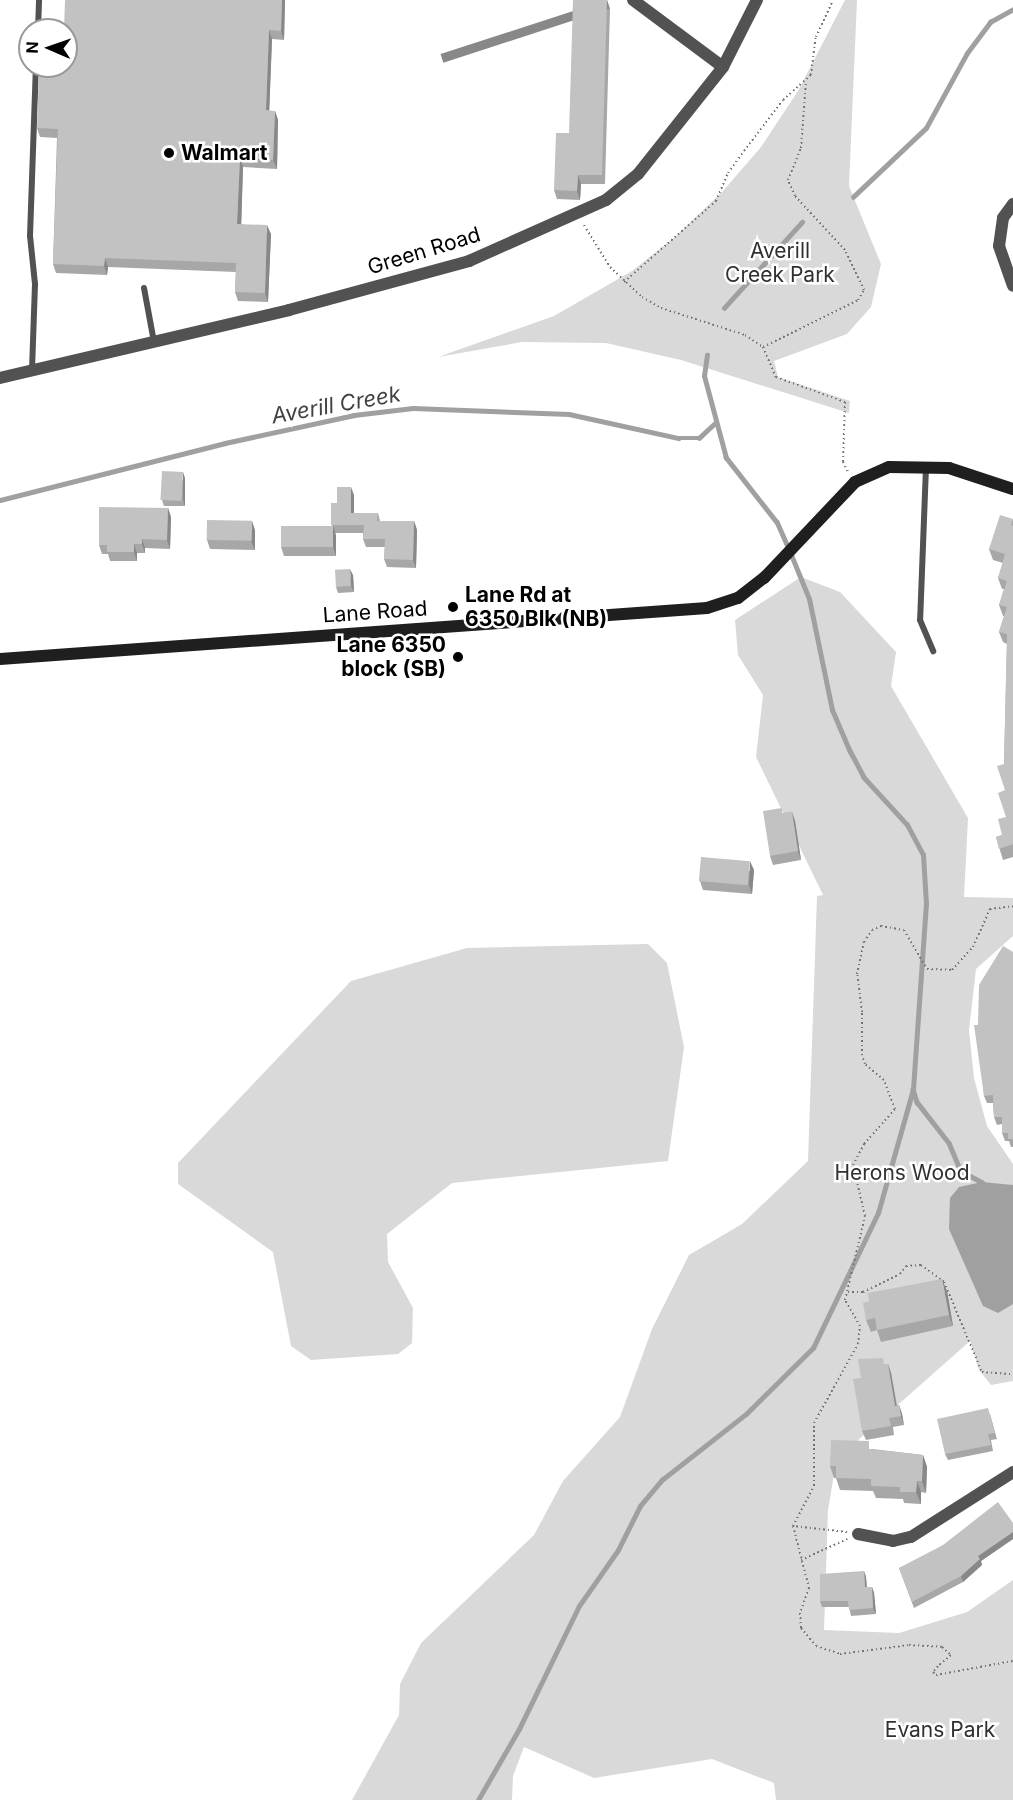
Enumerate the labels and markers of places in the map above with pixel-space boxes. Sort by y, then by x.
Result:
place label: Walmart [181,140,267,166]
marker: Walmart [162,146,176,160]
place label: Lane Rd at 6350 Blk (NB) [465,582,607,632]
marker: Lane Rd at 6350 Blk (NB) [446,600,460,614]
place label: Lane 6350 block (SB) [337,632,446,682]
marker: Lane 6350 block (SB) [451,650,465,664]

